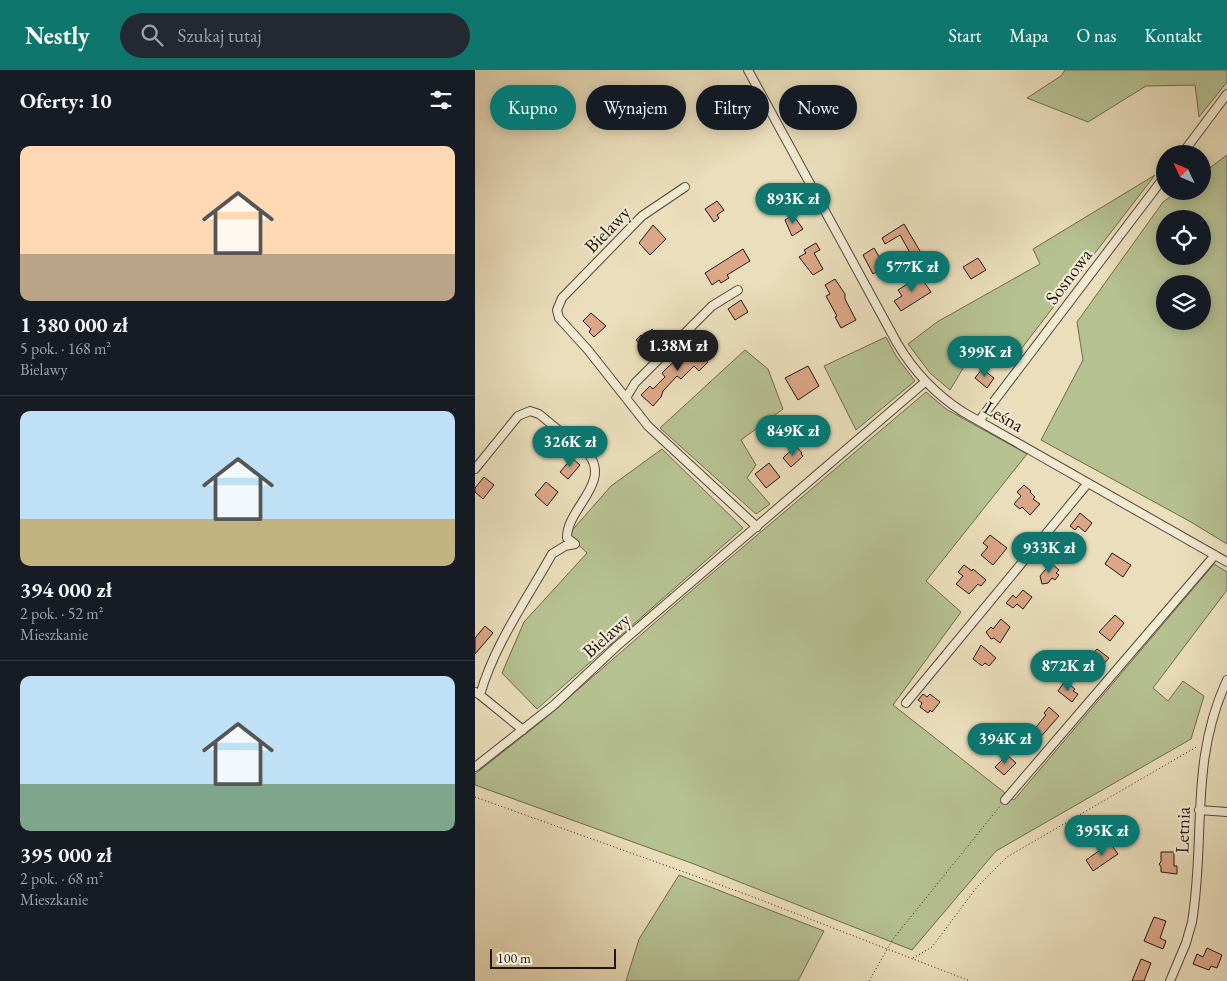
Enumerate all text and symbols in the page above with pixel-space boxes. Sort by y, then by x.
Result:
search box [120,13,470,58]
text: Nestly [25,20,90,51]
icon: search [138,21,166,49]
text: Szukaj tutaj [178,23,262,48]
text: Start [948,24,981,47]
text: Mapa [1009,24,1049,47]
text: O nas [1077,24,1116,47]
text: Kontakt [1144,24,1202,47]
chip: Kupno [490,85,576,130]
chip: Wynajem [586,85,686,130]
chip: Filtry [696,85,769,130]
chip: Nowe [779,85,857,130]
icon: filters [427,86,455,114]
text: Oferty: 10 [20,87,112,114]
north arrow [1156,145,1211,200]
map controls [1156,145,1211,330]
icon: home [193,178,283,268]
pin: 893K zł [747,182,839,225]
text: 893K zł [766,188,820,209]
street label: Bielawy [579,200,636,258]
button: locate [1156,210,1211,265]
street label: Sosnowa [1039,243,1098,309]
pin: 577K zł [866,250,958,293]
text: 577K zł [885,256,939,277]
button: layers [1156,275,1211,330]
text: 1 380 000 zł [20,311,128,338]
pin: 1.38M zł [626,330,730,372]
text: 1.38M zł [648,335,708,356]
pin: 399K zł [939,336,1031,378]
text: 5 pok. · 168 m² [20,338,111,359]
text: 399K zł [958,341,1012,362]
text: Bielawy [20,359,67,380]
street label: Leśna [979,395,1029,438]
pin: 849K zł [747,414,839,457]
text: 849K zł [766,420,820,441]
pin: 326K zł [524,426,616,468]
text: 326K zł [543,431,597,452]
icon: home [193,444,283,534]
pin: 933K zł [1003,532,1095,574]
text: 933K zł [1022,537,1076,558]
text: 394 000 zł [20,576,112,603]
text: 2 pok. · 52 m² [20,603,103,624]
street label: Bielawy [577,607,636,664]
text: Mieszkanie [20,624,88,645]
pin: 872K zł [1022,650,1114,692]
text: 872K zł [1041,655,1095,676]
icon: home [193,709,283,799]
pin: 394K zł [959,722,1051,765]
text: 394K zł [978,728,1032,749]
street label: Letnia [1169,806,1196,854]
pin: 395K zł [1056,814,1148,857]
text: 395K zł [1075,820,1129,841]
text: 395 000 zł [20,841,112,868]
text: 2 pok. · 68 m² [20,868,103,889]
text: Mieszkanie [20,889,88,910]
scale bar [490,946,616,969]
text: 100 m [497,949,531,967]

